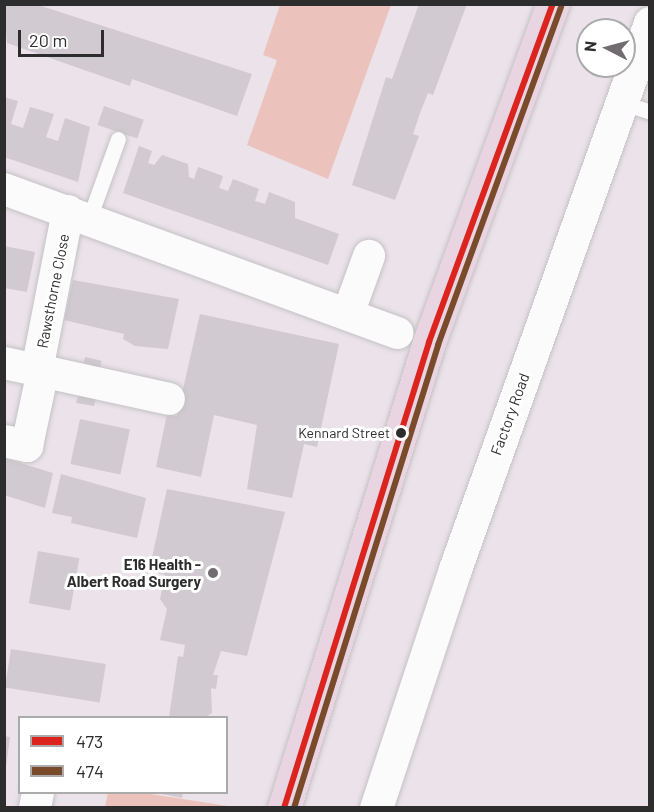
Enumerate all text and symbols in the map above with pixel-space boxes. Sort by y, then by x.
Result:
scale bar [21,18,106,56]
north arrow [576,18,636,78]
text: 20 m [29,29,67,51]
text: N [580,40,600,53]
street label: Rawsthorne Close [33,232,73,350]
street label: Factory Road [487,371,533,457]
place label: Kennard Street [298,425,390,441]
marker: Kennard Street [395,427,407,439]
place label: E16 Health - Albert Road Surgery [67,555,201,590]
marker: E16 Health - Albert Road Surgery [206,566,220,580]
legend [18,716,228,794]
text: 473 [76,730,103,752]
text: 474 [76,760,104,782]

